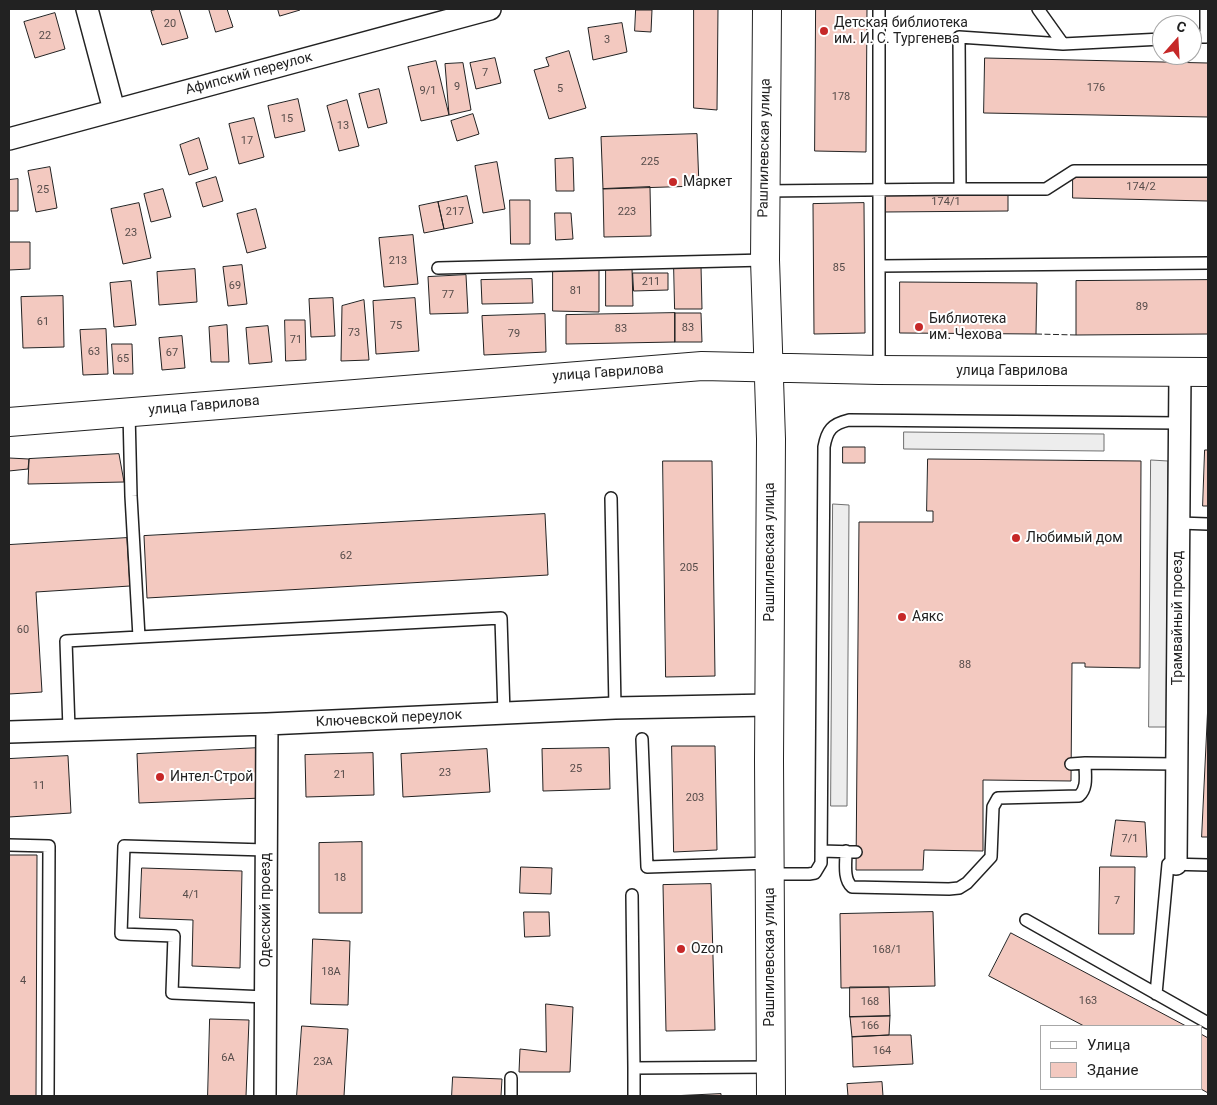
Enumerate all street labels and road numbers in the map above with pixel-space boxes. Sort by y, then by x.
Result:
street label: Афипский переулок [184,49,314,99]
street label: Рашпилевская улица [755,78,775,218]
street label: улица Гаврилова [552,361,664,385]
street label: улица Гаврилова [956,363,1068,379]
street label: улица Гаврилова [148,393,260,419]
street label: Рашпилевская улица [762,482,778,622]
street label: Трамвайный проезд [1170,551,1186,685]
street label: Ключевской переулок [315,707,463,731]
street label: Одесский проезд [258,853,274,967]
street label: Рашпилевская улица [762,887,778,1027]

